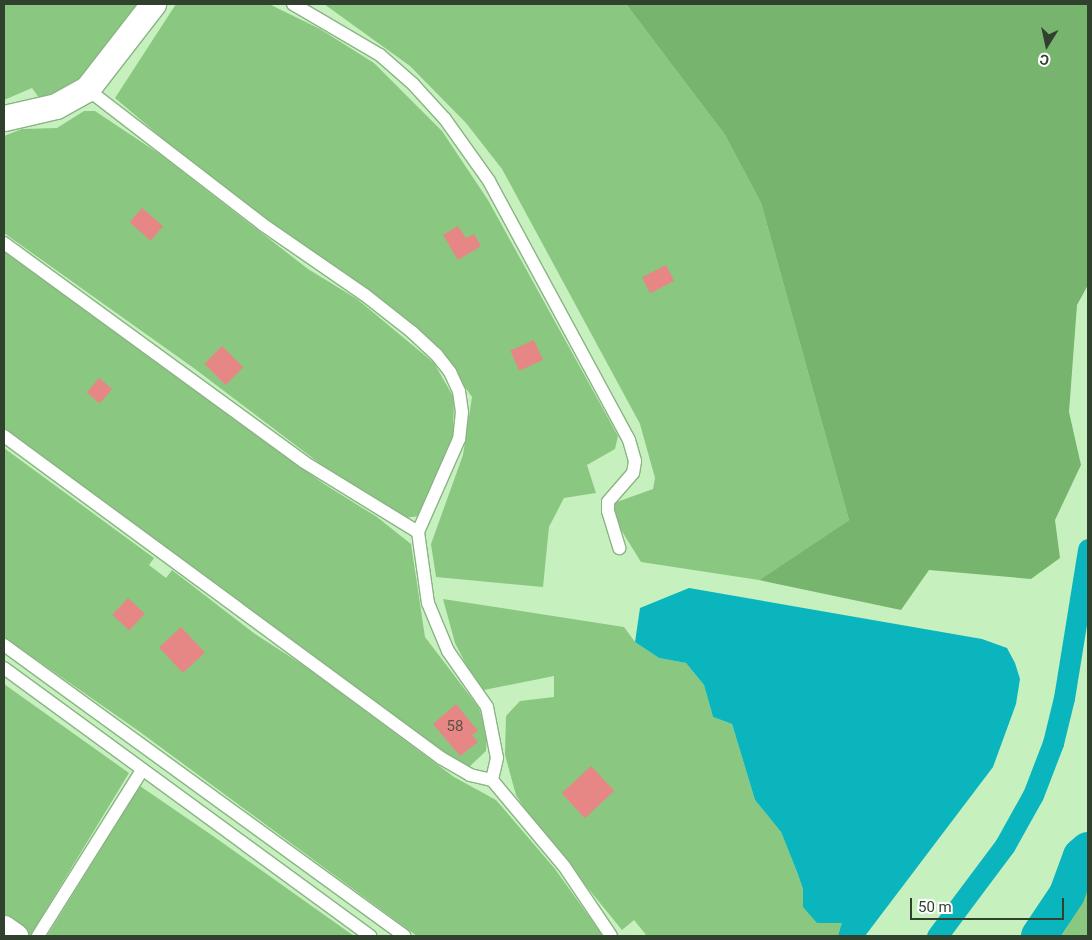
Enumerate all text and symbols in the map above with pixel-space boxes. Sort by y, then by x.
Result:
north arrow [1022,20,1072,70]
text: С [1038,51,1050,68]
house number: 58 [447,718,463,736]
scale bar [912,888,1066,920]
text: 50 m [918,898,952,916]

